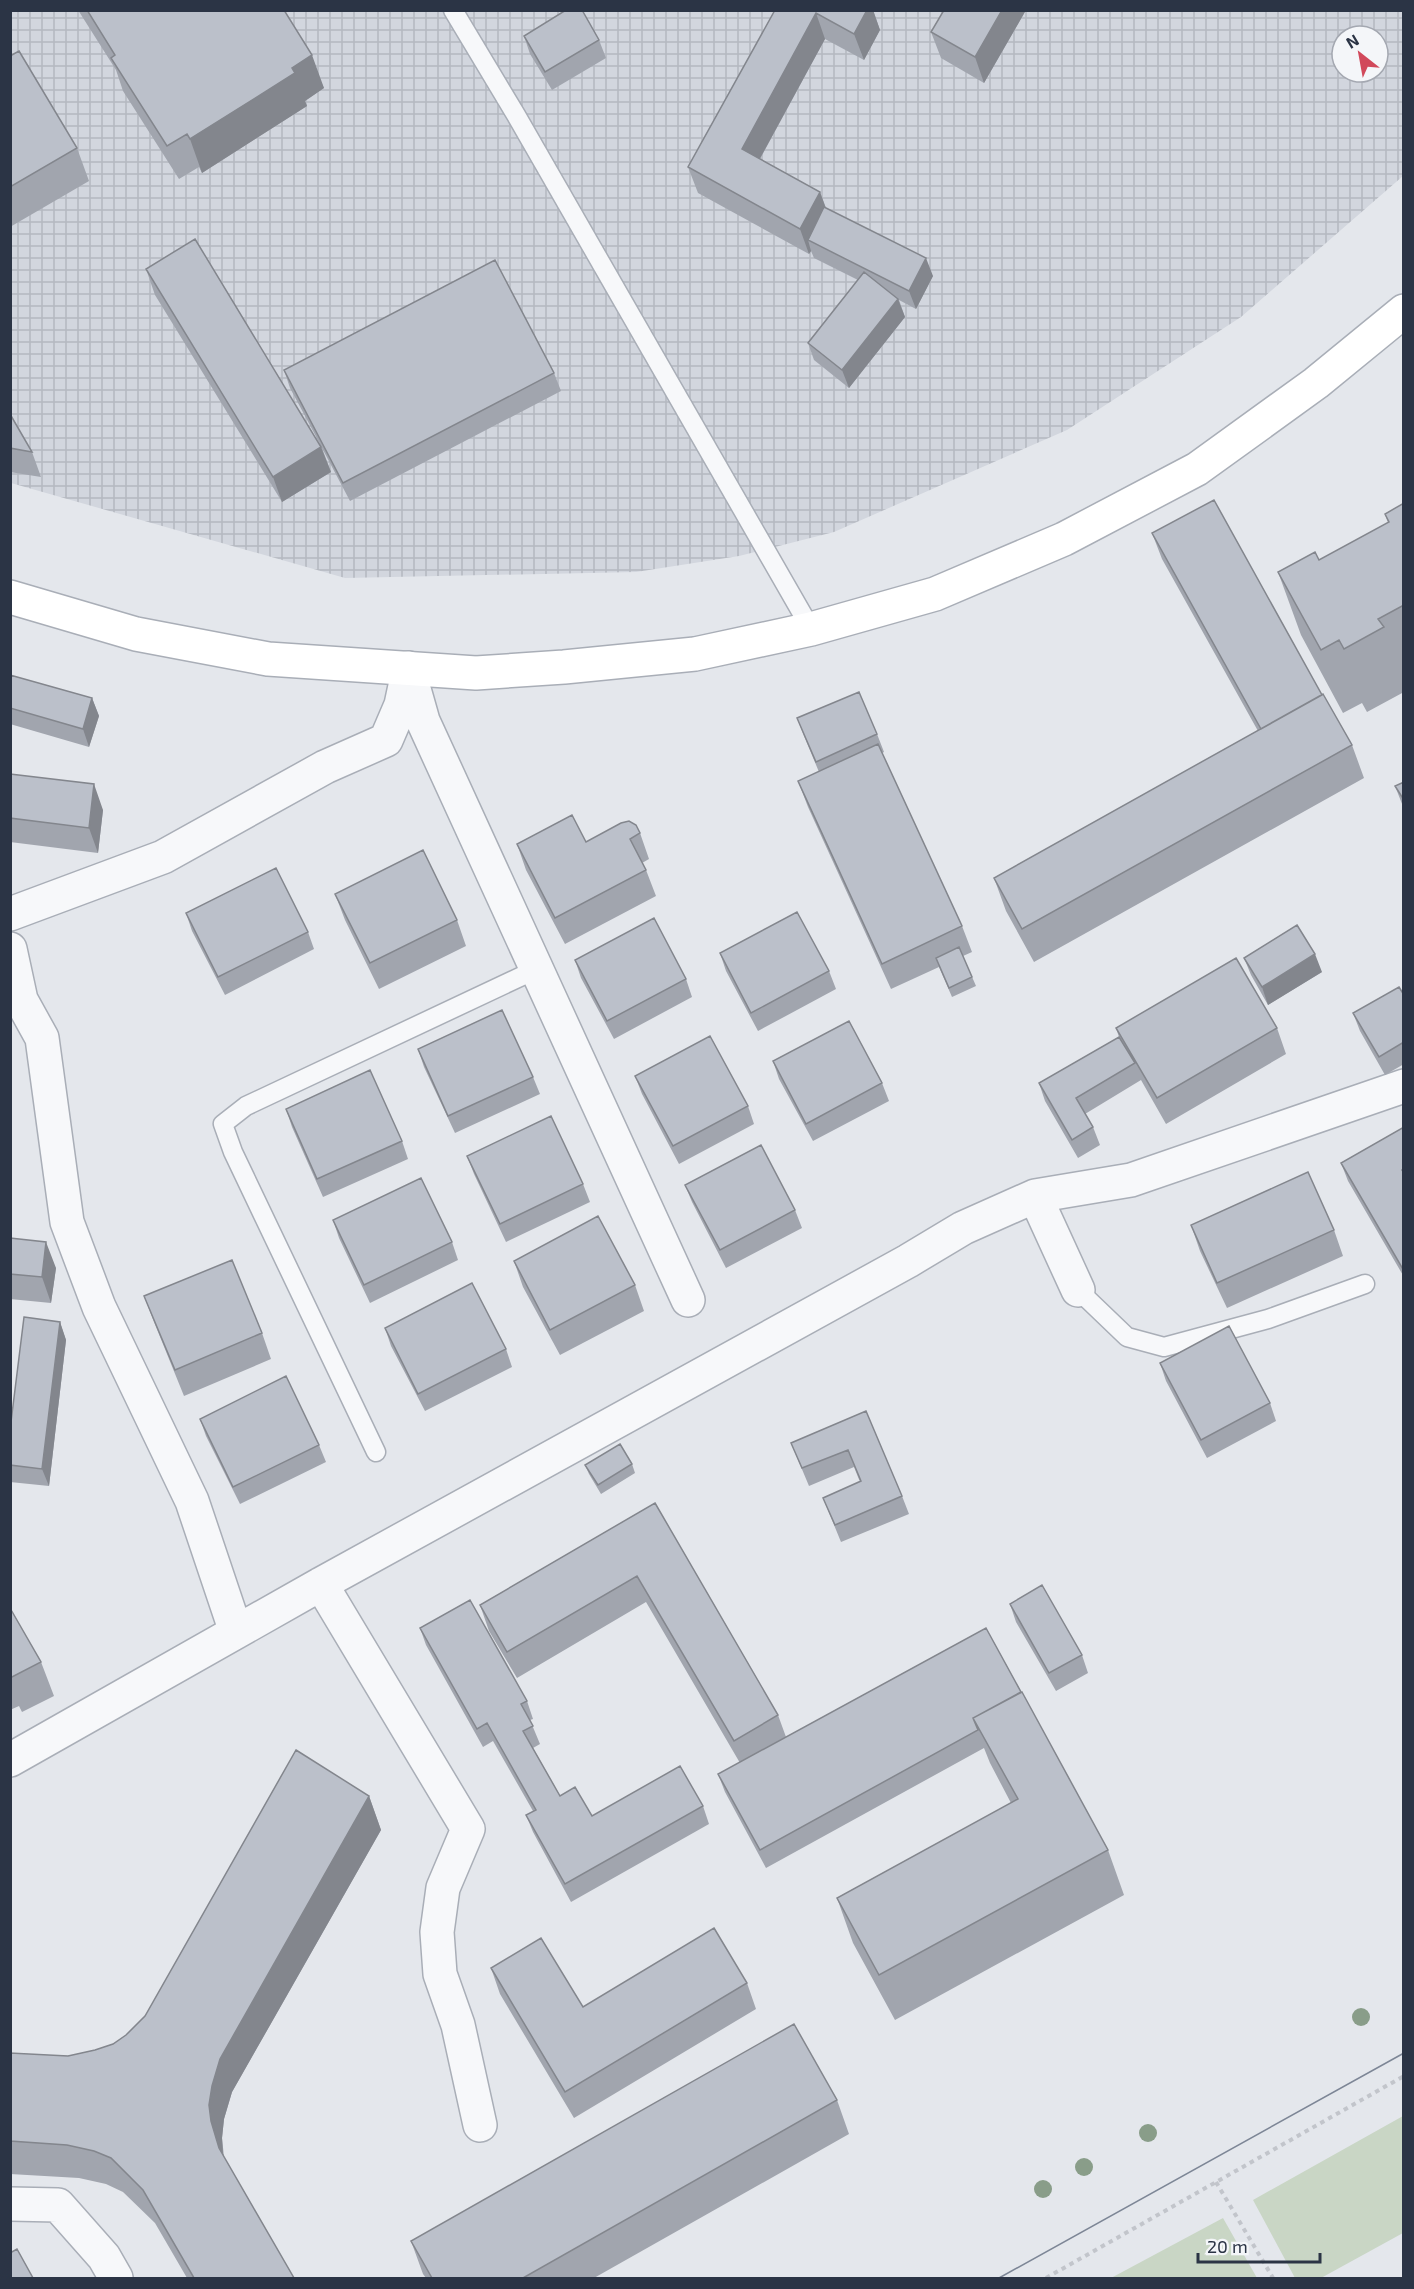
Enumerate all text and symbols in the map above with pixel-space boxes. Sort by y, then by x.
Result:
north arrow [1330,24,1390,84]
text: N [1342,30,1362,52]
scale bar [1198,2226,1320,2264]
text: 20 m [1207,2235,1248,2257]

